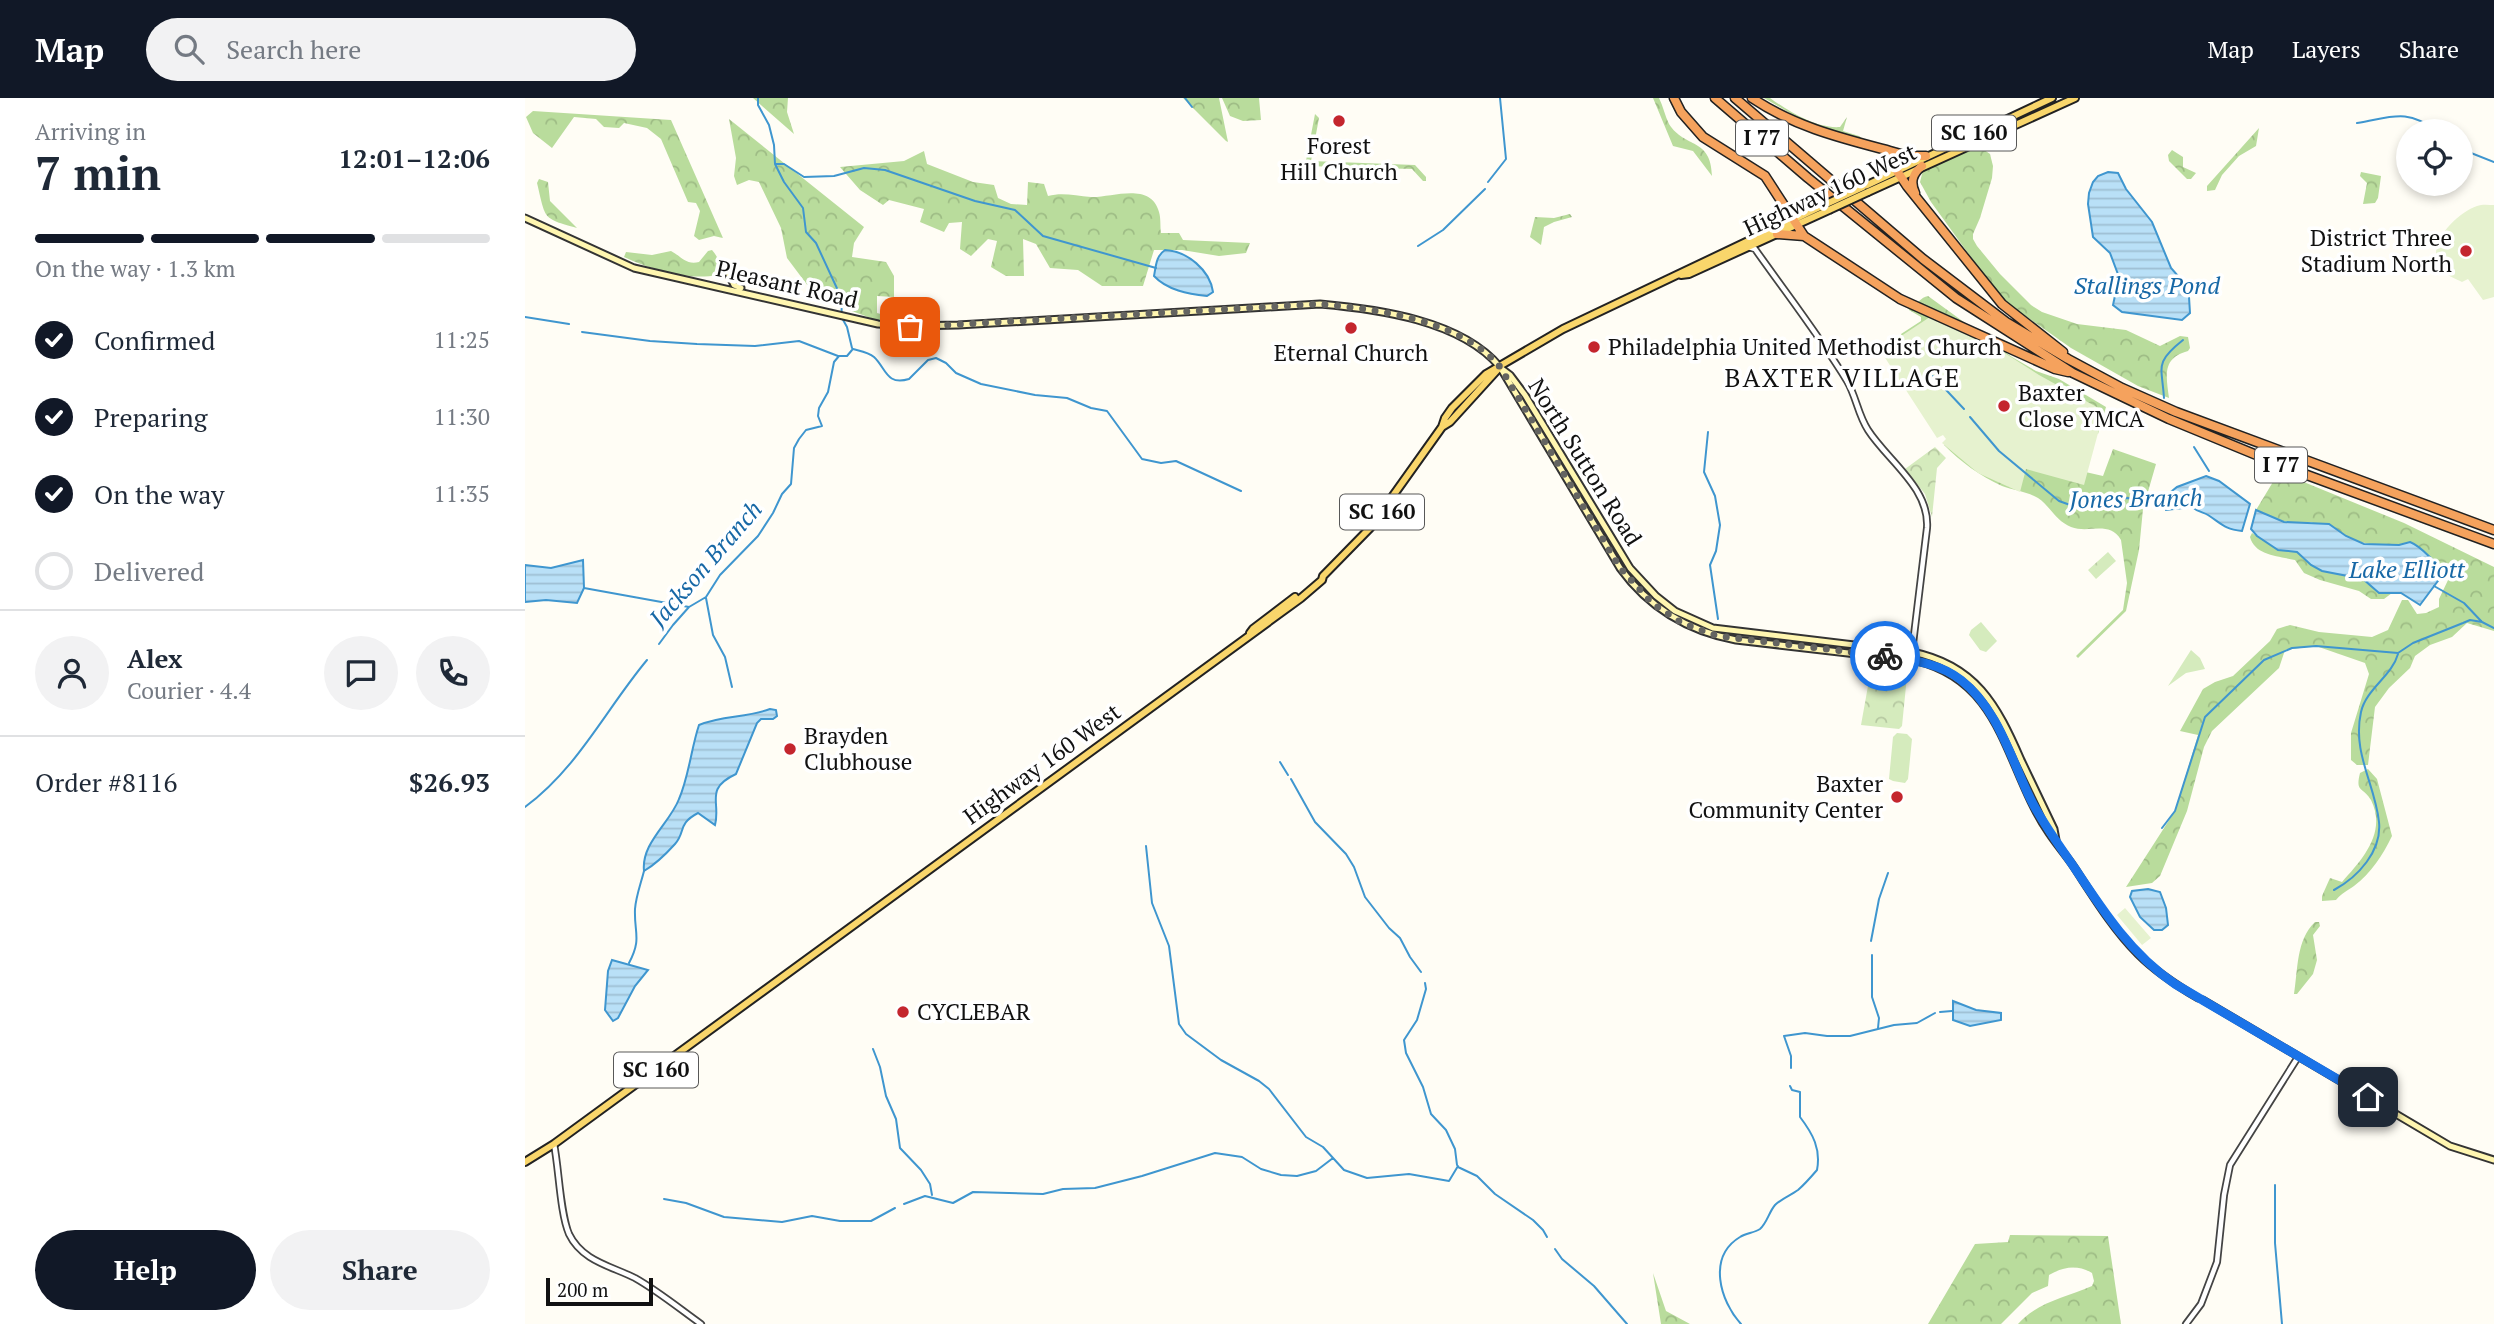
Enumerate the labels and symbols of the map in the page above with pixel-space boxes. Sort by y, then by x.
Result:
marker: Forest Hill Church [1331,113,1347,129]
road number: SC 160 [1932,116,2016,150]
road number: I 77 [1736,120,1788,156]
place label: Forest Hill Church [1280,130,1398,187]
street label: Highway 160 West [1738,136,1922,243]
place label: District Three Stadium North [2301,222,2452,279]
marker: District Three Stadium North [2458,243,2474,259]
street label: Pleasant Road [713,252,861,315]
water label: Stallings Pond [2074,269,2221,301]
pin [880,297,940,357]
marker: Eternal Church [1343,320,1359,336]
place label: Philadelphia United Methodist Church [1608,331,2002,362]
place label: Eternal Church [1274,337,1429,368]
marker: Philadelphia United Methodist Church [1586,339,1602,355]
district label: BAXTER VILLAGE [1725,360,1961,394]
street label: North Sutton Road [1521,372,1650,552]
place label: Baxter Close YMCA [2018,377,2145,434]
marker: Baxter Close YMCA [1996,398,2012,414]
road number: I 77 [2255,448,2307,482]
water label: Jones Branch [2068,481,2203,515]
water label: Jackson Branch [641,494,769,634]
road number: SC 160 [1340,494,1424,530]
water label: Lake Elliott [2348,553,2466,585]
courier [1850,621,1920,691]
street label: Highway 160 West [957,696,1127,831]
place label: Brayden Clubhouse [804,720,912,777]
marker: Brayden Clubhouse [782,741,798,757]
place label: Baxter Community Center [1688,768,1883,825]
marker: Baxter Community Center [1889,789,1905,805]
place label: CYCLEBAR [917,996,1031,1027]
marker: CYCLEBAR [895,1004,911,1020]
road number: SC 160 [614,1052,698,1088]
pin [2338,1067,2398,1127]
scale bar [546,1275,653,1307]

